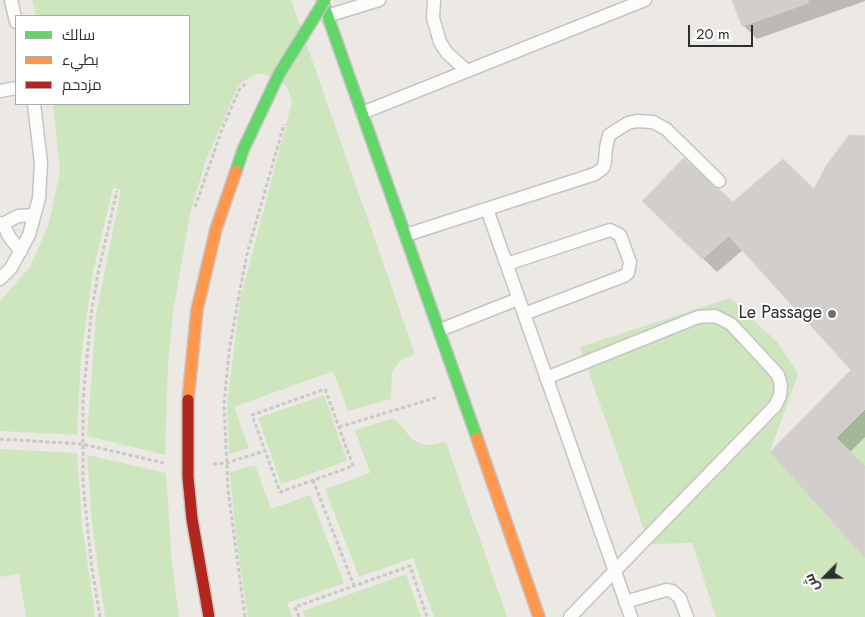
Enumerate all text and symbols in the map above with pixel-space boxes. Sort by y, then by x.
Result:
legend [15,15,190,105]
scale bar [690,15,755,47]
text: 20 m [696,23,730,45]
text: سالك [62,24,95,46]
text: بطيء [62,49,99,71]
text: مزدحم [62,74,102,96]
place label: Le Passage [739,303,822,325]
marker: Le Passage [826,308,838,320]
north arrow [800,552,850,602]
text: ش [798,571,824,595]

